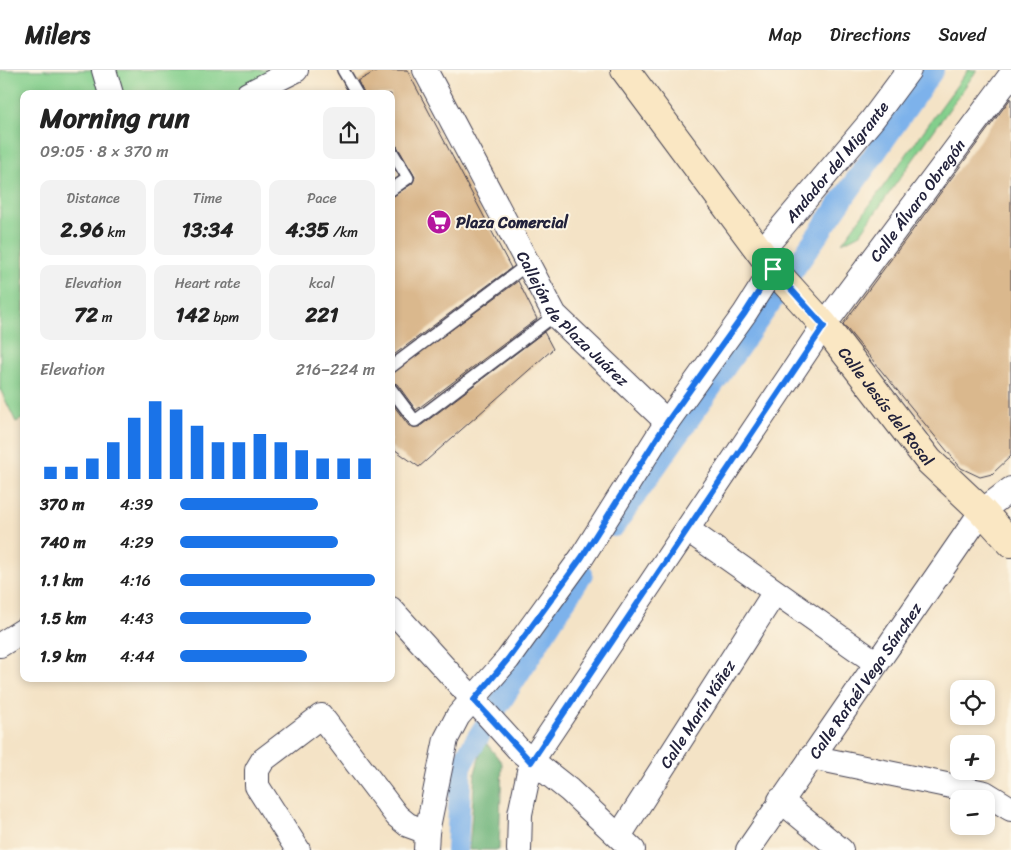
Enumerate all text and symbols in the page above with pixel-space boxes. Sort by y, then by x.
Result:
text: Milers [25,14,90,56]
text: Map [769,19,802,51]
text: Directions [830,19,911,51]
text: Saved [939,19,986,51]
text: Morning run [40,93,190,142]
street label: Andador del Migrante [776,94,896,230]
button: share [323,107,375,159]
street label: Calle Álvaro Obregón [861,132,973,268]
text: 09:05 · 8 × 370 m [40,137,169,166]
text: Distance [67,186,120,211]
text: Time [193,186,222,211]
text: Pace [307,186,337,211]
place label: Plaza Comercial [456,208,570,237]
supermarket icon: Plaza Comercial [426,209,452,235]
text: 2.96 [61,211,104,249]
text: 13:34 [182,211,233,249]
text: 4:35 [286,211,329,249]
text: km [104,220,126,245]
text: /km [329,220,358,245]
street label: Callejón de Plaza Juárez [509,245,637,394]
pin [752,248,794,290]
icon: arrive [759,255,787,283]
text: Elevation [65,271,122,296]
text: Heart rate [175,271,240,296]
text: kcal [309,271,335,296]
text: 72 [74,296,98,334]
text: 142 [176,296,210,334]
text: 221 [305,296,338,334]
text: m [98,305,112,330]
text: bpm [210,305,239,330]
street label: Calle Jesús del Rosal [831,340,941,474]
text: Elevation [40,355,105,384]
text: 216–224 m [296,355,375,384]
text: 370 m [40,490,84,519]
text: 4:39 [120,490,153,519]
text: 740 m [40,528,86,557]
text: 4:29 [120,528,154,557]
text: 1.1 km [40,566,84,595]
text: 4:16 [120,566,151,595]
street label: Calle Rafaél Vega Sánchez [801,596,930,765]
text: 1.5 km [40,604,86,633]
text: 4:43 [120,604,154,633]
text: 1.9 km [40,642,86,671]
text: 4:44 [120,642,155,671]
street label: Calle Marín Yáñez [651,653,743,774]
map controls [950,680,995,835]
button: locate [950,680,995,725]
button: + [950,735,995,780]
button: − [950,790,995,835]

